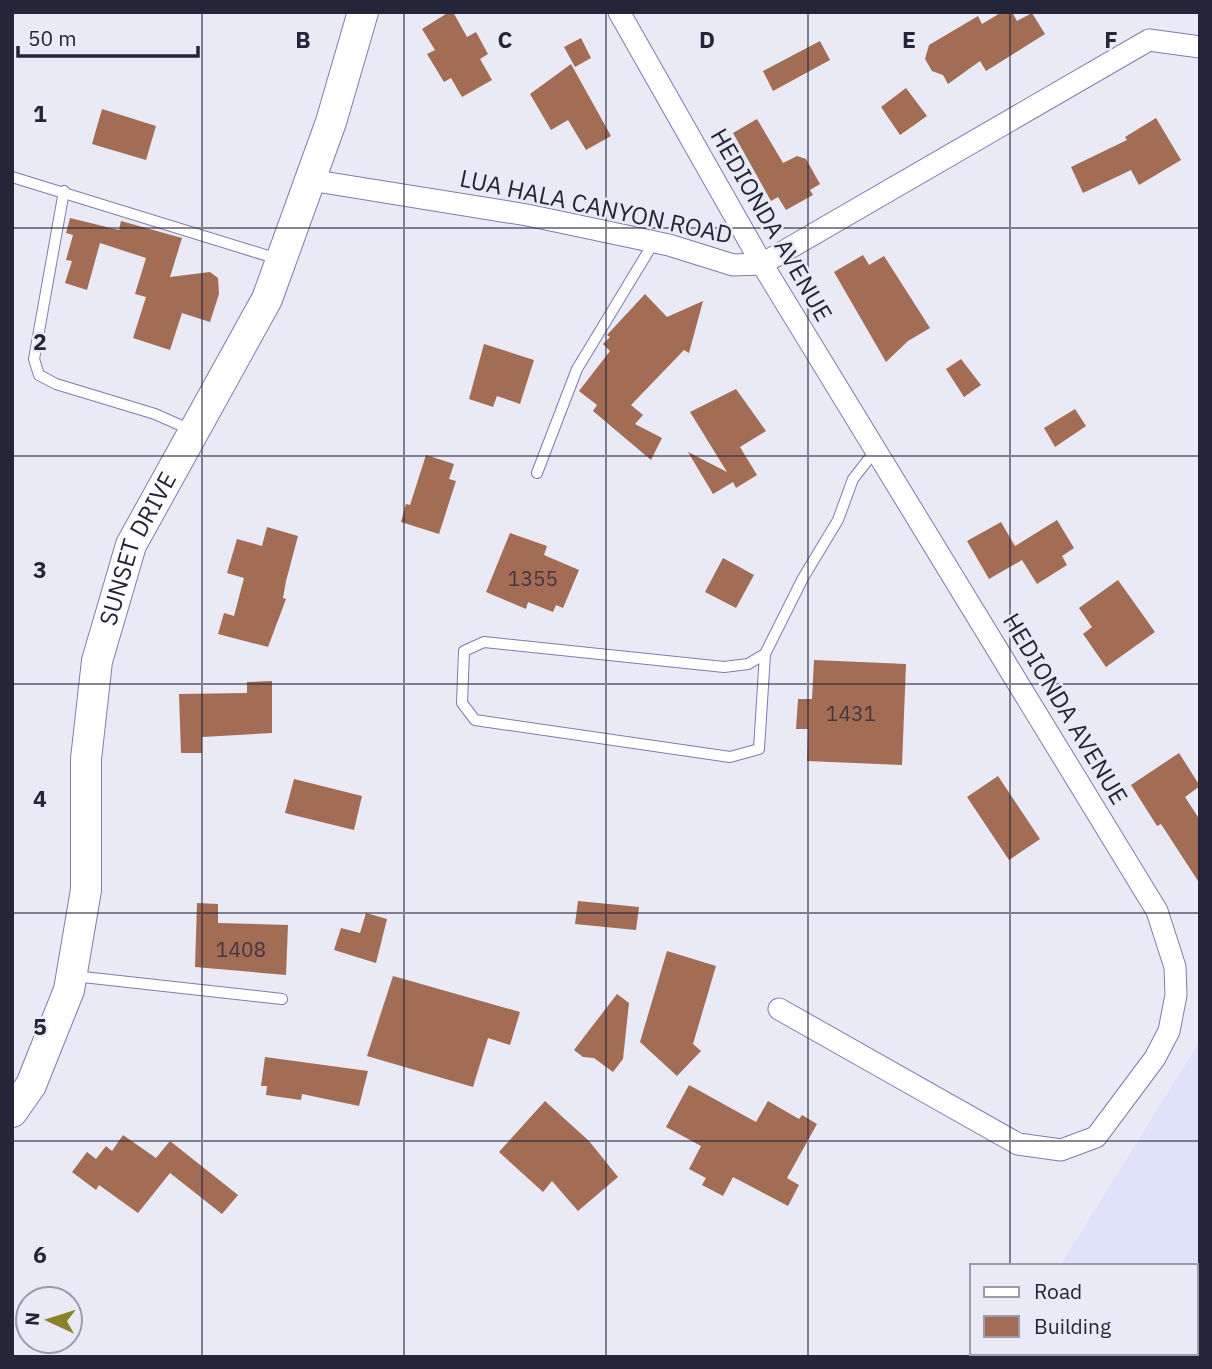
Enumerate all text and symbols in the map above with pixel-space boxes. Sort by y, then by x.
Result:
scale bar [18,14,198,58]
text: 50 m [28,24,77,52]
text: B [295,24,311,54]
text: C [498,24,513,54]
text: D [699,24,715,54]
text: E [902,24,916,54]
text: F [1104,24,1118,54]
text: 1 [33,98,47,128]
street label: HEDIONDA AVENUE [704,122,840,327]
street label: LUA HALA CANYON ROAD [457,161,735,251]
text: 2 [33,326,47,356]
street label: SUNSET DRIVE [91,466,183,629]
text: 3 [33,554,47,584]
house number: 1355 [508,564,558,592]
street label: HEDIONDA AVENUE [996,607,1136,810]
house number: 1431 [826,699,876,727]
text: 4 [33,783,47,813]
house number: 1408 [216,935,266,963]
text: 5 [33,1011,47,1041]
text: 6 [33,1239,47,1269]
legend [970,1264,1198,1355]
text: Road [1034,1277,1082,1305]
north arrow [14,1285,84,1355]
text: N [20,1311,44,1327]
text: Building [1034,1312,1111,1340]

